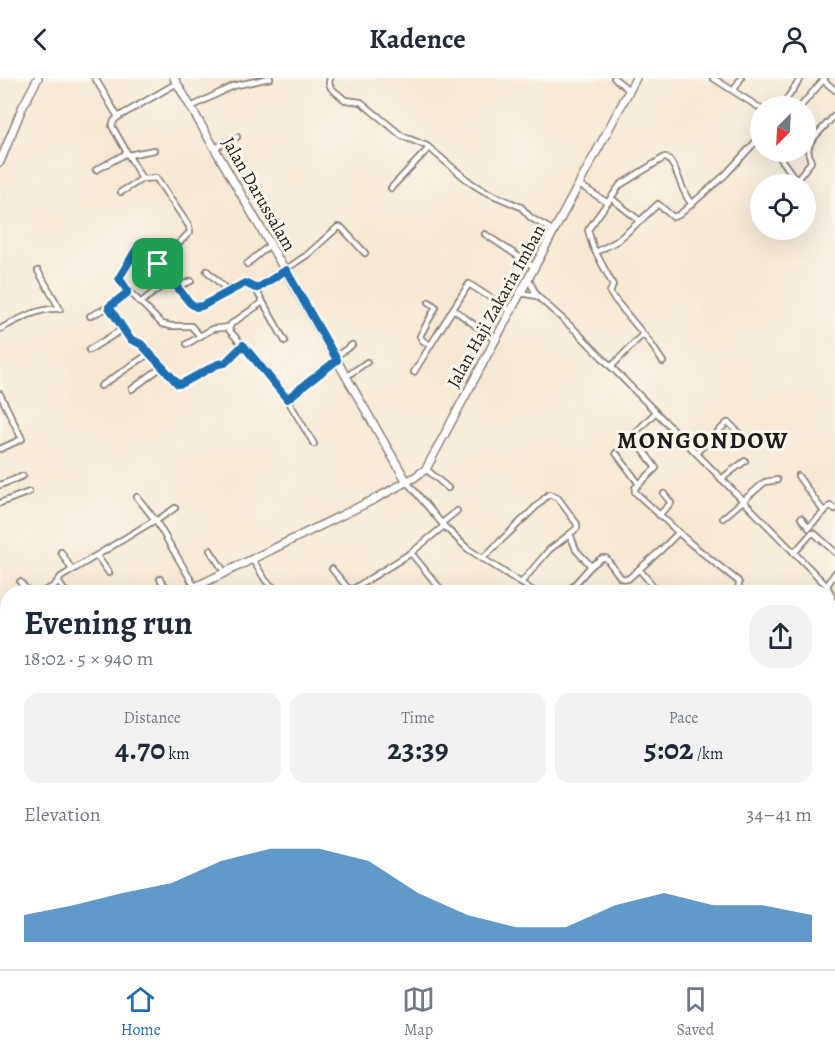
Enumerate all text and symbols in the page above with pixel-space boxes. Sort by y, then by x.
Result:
text: Kadence [369,21,466,57]
icon: back [24,23,57,56]
icon: person [778,23,811,56]
north arrow [750,96,816,162]
map controls [750,96,816,240]
street label: Jalan Darussalam [217,132,301,256]
button: locate [750,174,816,240]
street label: Jalan Haji Zakaria Imban [441,220,551,392]
pin [132,238,183,289]
icon: arrive [141,247,174,280]
district label: MONGONDOW [617,424,789,456]
text: Evening run [24,600,193,645]
button: share [749,605,812,668]
text: 18:02 · 5 × 940 m [24,645,153,672]
text: Distance [124,707,181,729]
text: Time [401,707,435,729]
text: Pace [669,707,698,729]
text: 4.70 [115,729,165,769]
text: 23:39 [387,729,449,769]
text: 5:02 [644,729,694,769]
text: km [165,743,190,765]
text: /km [694,743,723,765]
text: Elevation [24,801,101,828]
text: 34–41 m [746,801,812,828]
tab: Home [121,983,161,1041]
tab: Map [402,983,435,1041]
tab: Saved [676,983,714,1041]

